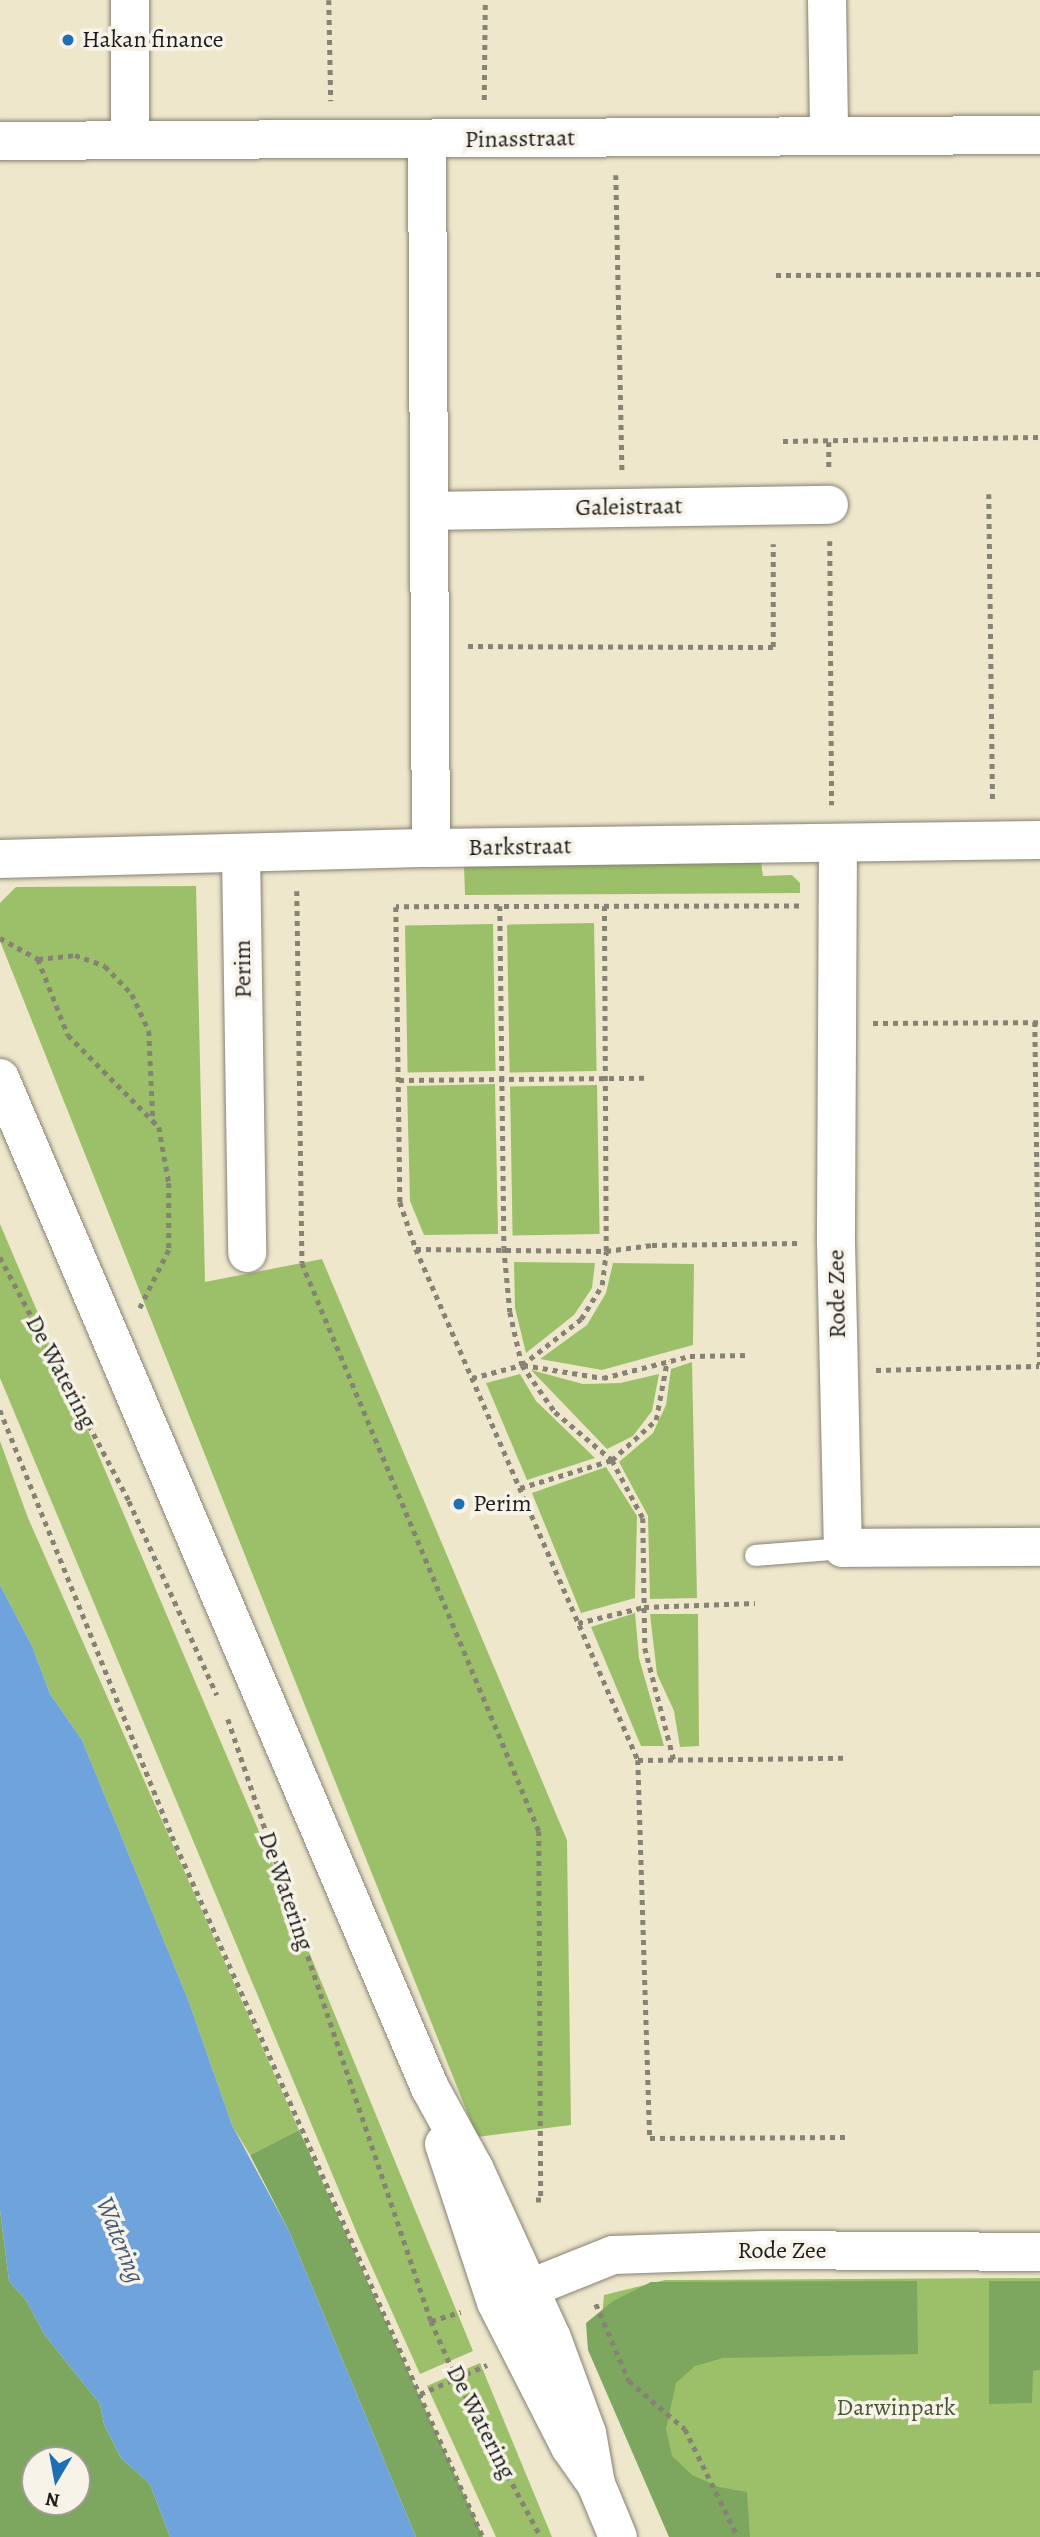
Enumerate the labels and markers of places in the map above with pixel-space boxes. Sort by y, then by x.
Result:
place label: Hakan finance [82,26,223,54]
marker: Hakan finance [60,32,76,48]
place label: Perim [473,1490,532,1518]
marker: Perim [451,1496,467,1512]

